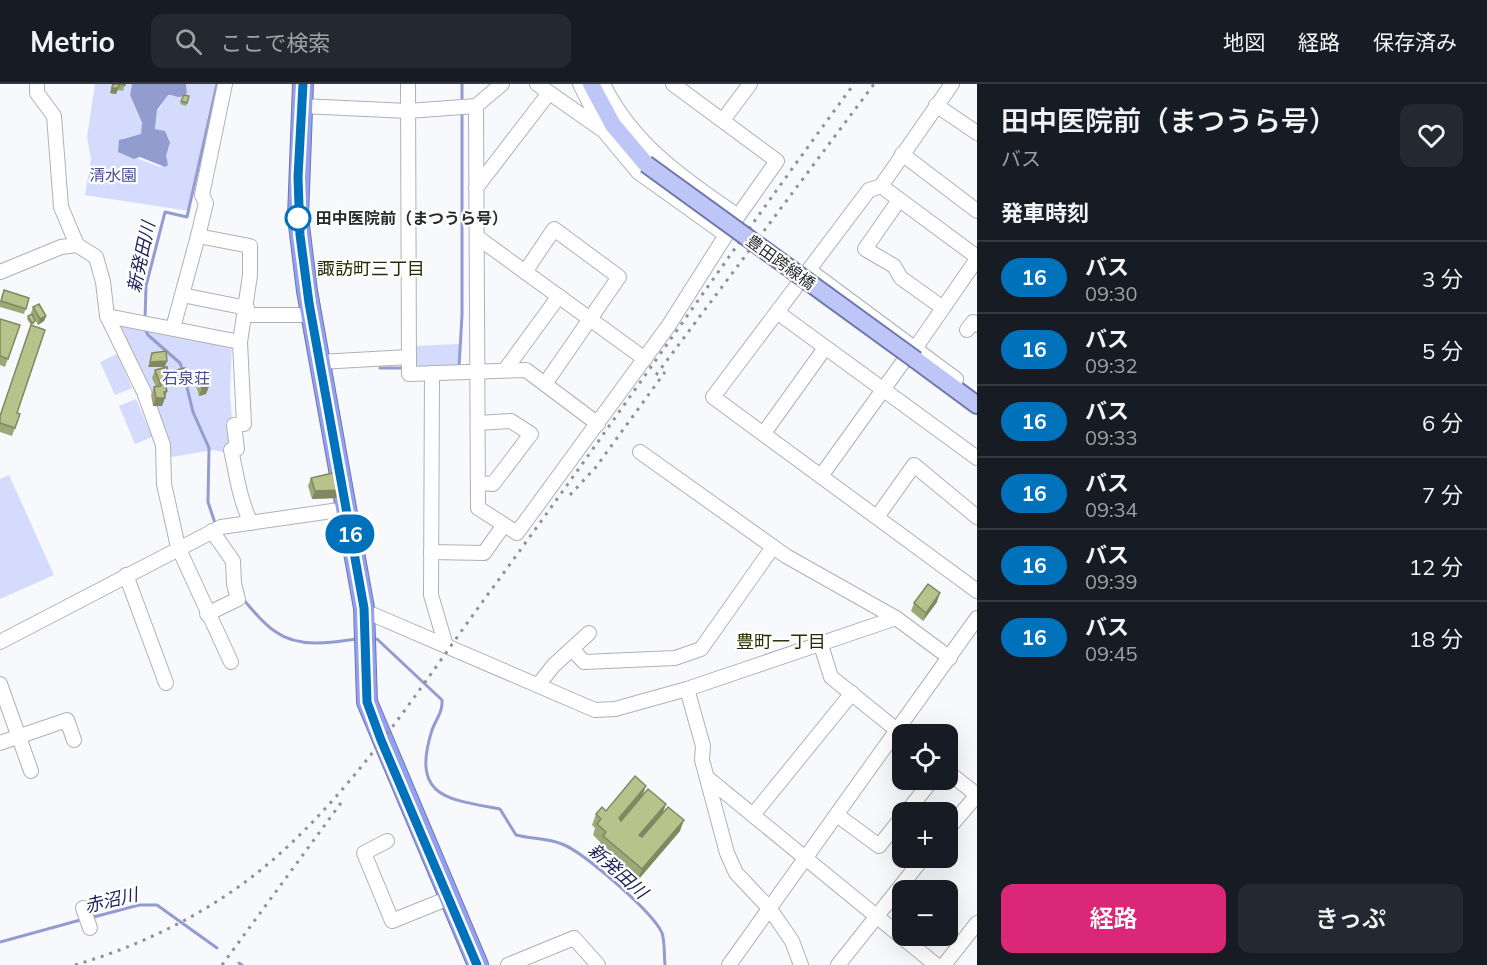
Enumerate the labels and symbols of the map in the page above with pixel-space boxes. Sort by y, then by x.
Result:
park label: 清水園 [89,165,137,185]
marker: 田中医院前（まつうら号） [285,205,311,231]
place label: 田中医院前（まつうら号） [316,208,508,228]
water label: 新発田川 [122,217,160,295]
street label: 豊田跨線橋 [743,230,819,294]
district label: 諏訪町三丁目 [317,257,425,280]
park label: 石泉荘 [162,368,210,388]
line badge: 16 [323,514,377,554]
district label: 豊町一丁目 [736,630,826,653]
water label: 新発田川 [584,838,654,905]
water label: 赤沼川 [82,882,142,917]

